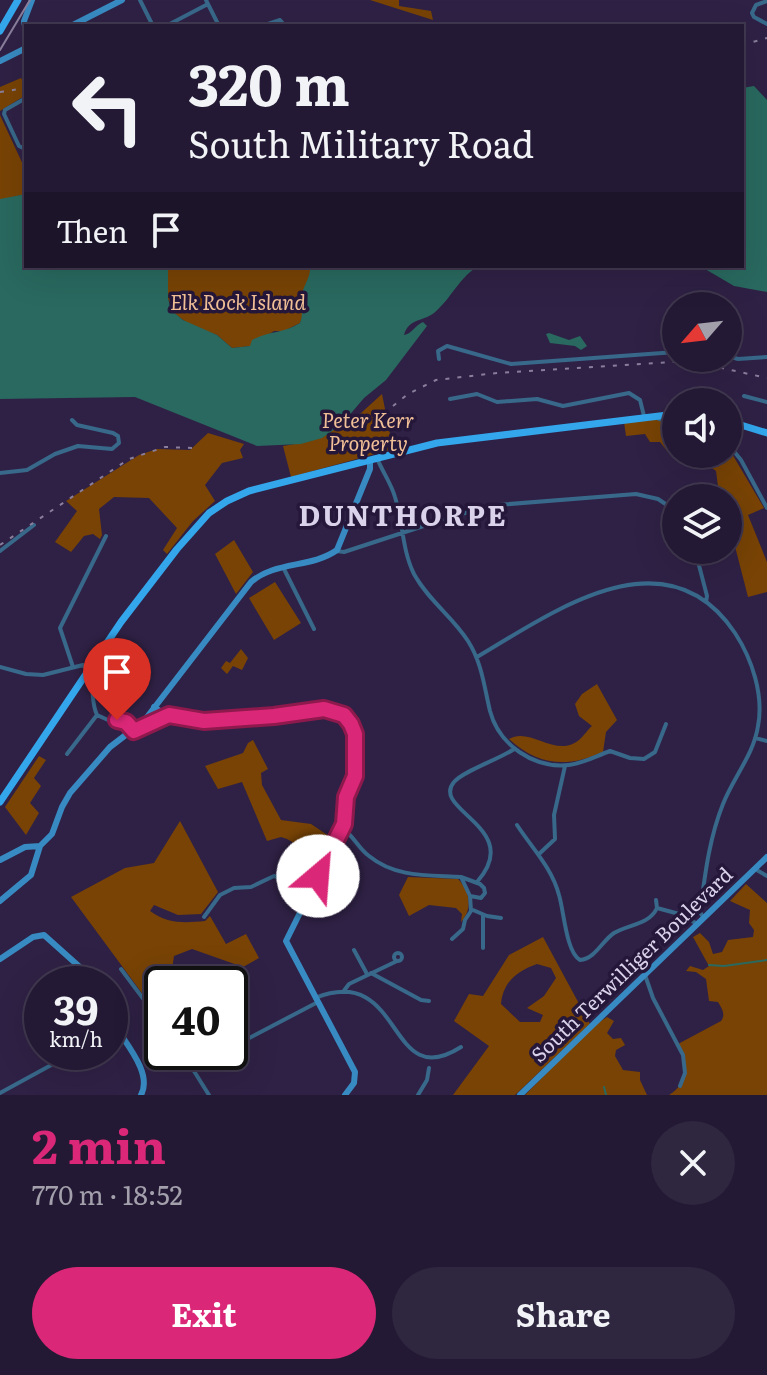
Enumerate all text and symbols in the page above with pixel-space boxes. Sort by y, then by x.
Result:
text: 320 m [188,40,350,123]
icon: left [56,56,160,160]
text: South Military Road [188,116,534,169]
text: Then [56,208,128,252]
icon: arrive [144,208,188,252]
park label: Elk Rock Island [170,286,307,316]
north arrow [662,292,742,372]
map controls [662,292,742,564]
button: sound [662,388,742,468]
park label: Peter Kerr Property [322,404,414,457]
button: layers [662,484,742,564]
district label: DUNTHORPE [298,493,508,535]
pin [83,638,151,720]
icon: arrive [95,650,139,694]
position arrow [276,834,360,918]
street label: South Terwilliger Boulevard [523,859,738,1068]
speed limit sign: 40 [144,966,248,1070]
text: 39 [53,978,99,1037]
text: km/h [49,1023,103,1053]
text: 2 min [32,1108,166,1179]
button: close [651,1121,735,1205]
text: 770 m · 18:52 [32,1174,183,1213]
button: Exit [32,1267,376,1359]
button: Share [392,1267,735,1359]

